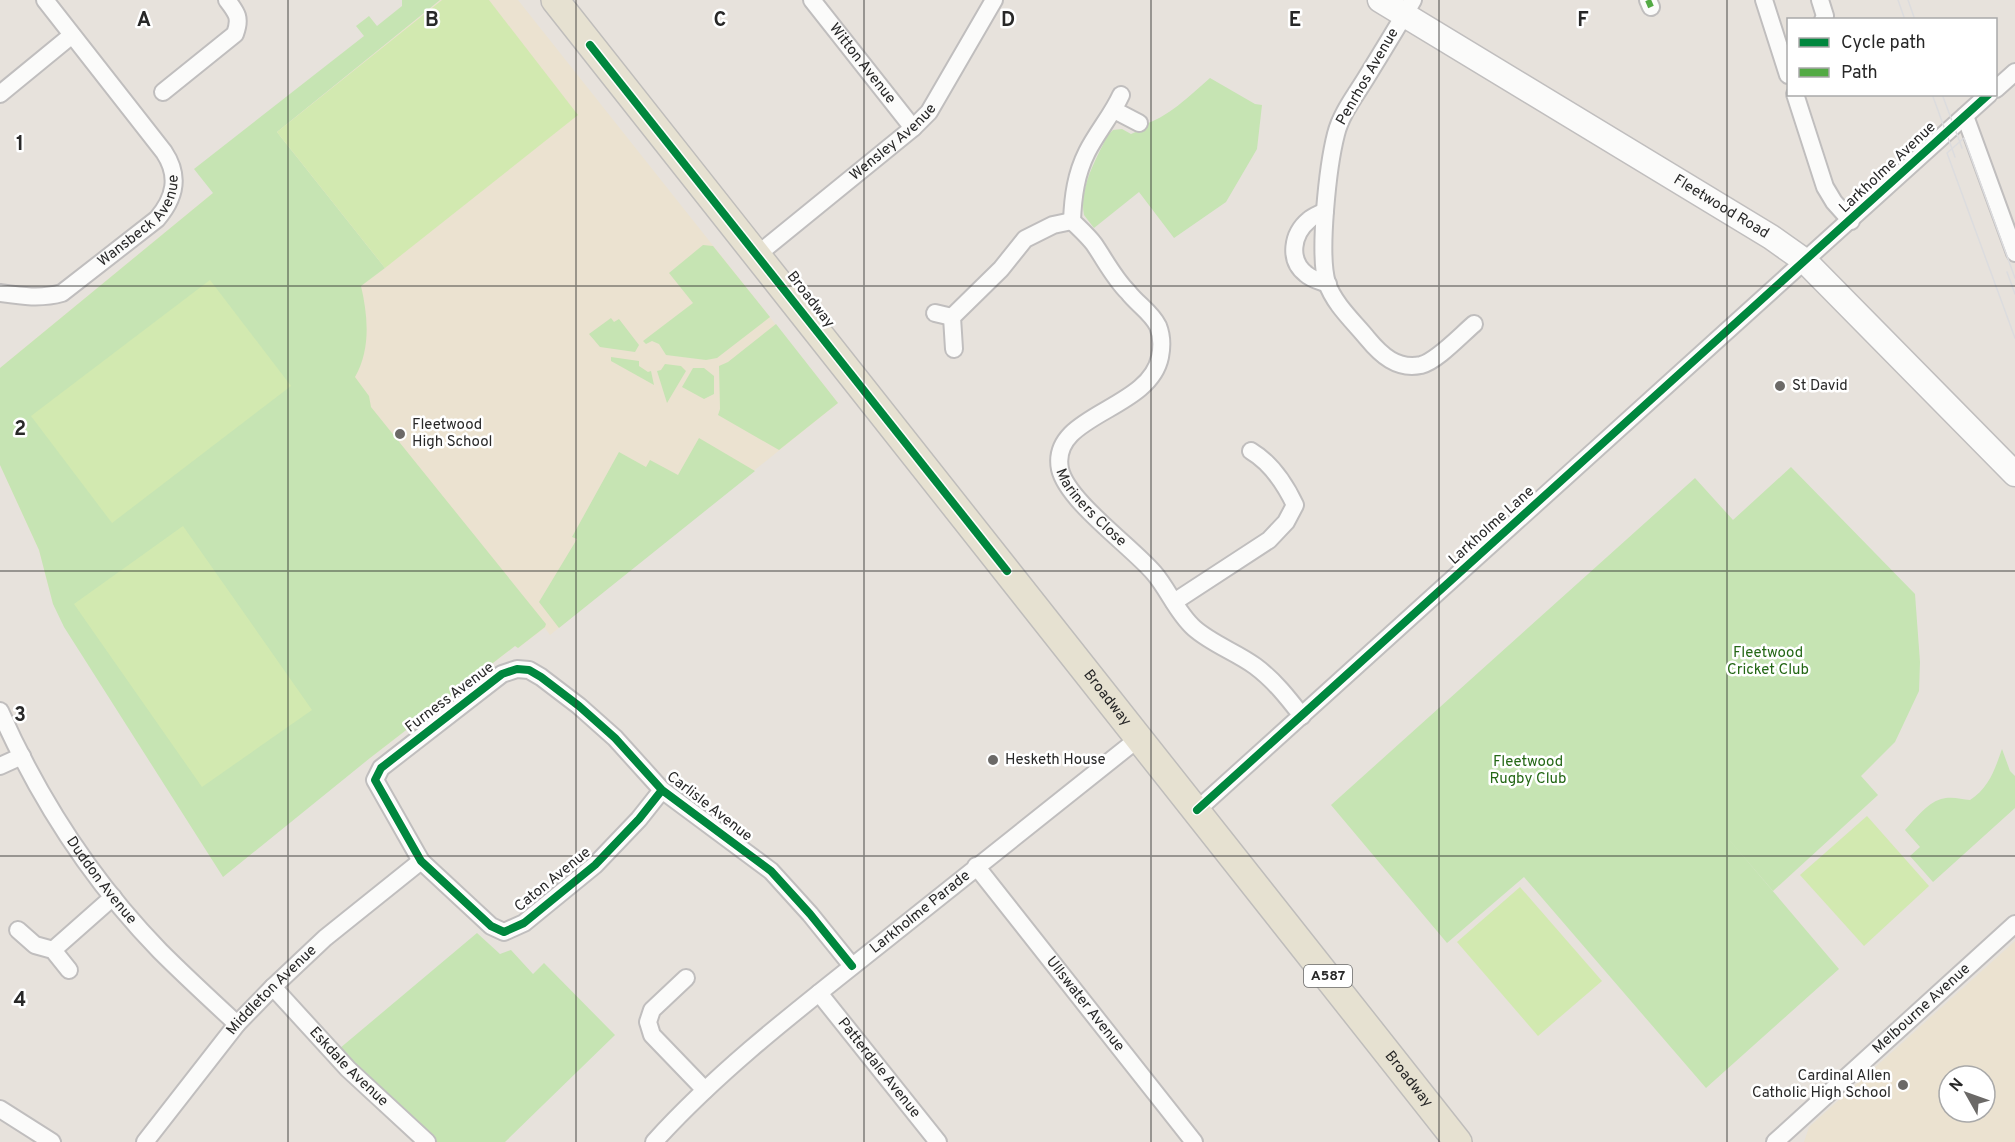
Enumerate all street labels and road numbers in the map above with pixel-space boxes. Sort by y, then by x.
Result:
street label: Witton Avenue [825,20,900,108]
street label: Penrhos Avenue [1332,25,1404,129]
street label: Wensley Avenue [846,101,941,185]
street label: Larkholme Avenue [1836,118,1940,218]
street label: Fleetwood Road [1670,171,1773,243]
street label: Wansbeck Avenue [94,174,183,271]
street label: Broadway [782,268,838,332]
street label: Mariners Close [1051,466,1130,551]
street label: Larkholme Lane [1445,483,1539,569]
street label: Furness Avenue [402,659,498,737]
street label: Broadway [1079,666,1135,730]
street label: Carlisle Avenue [662,768,756,846]
street label: Duddon Avenue [62,833,141,928]
street label: Caton Avenue [511,843,595,917]
street label: Larkholme Parade [866,866,974,958]
street label: Middleton Avenue [222,941,321,1039]
street label: Ullswater Avenue [1042,953,1129,1056]
street label: Melbourne Avenue [1869,960,1974,1058]
road number: A587 [1304,965,1352,987]
street label: Patterdale Avenue [833,1014,925,1122]
street label: Eskdale Avenue [305,1023,392,1111]
street label: Broadway [1380,1047,1437,1112]

